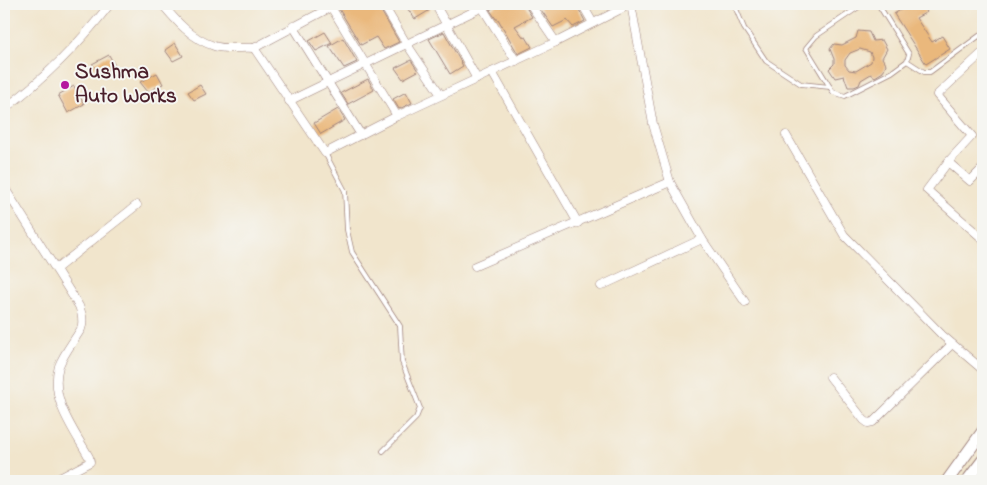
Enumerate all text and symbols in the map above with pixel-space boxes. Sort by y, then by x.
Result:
place label: Sushma Auto Works [75,58,177,112]
marker: Sushma Auto Works [59,79,71,91]

